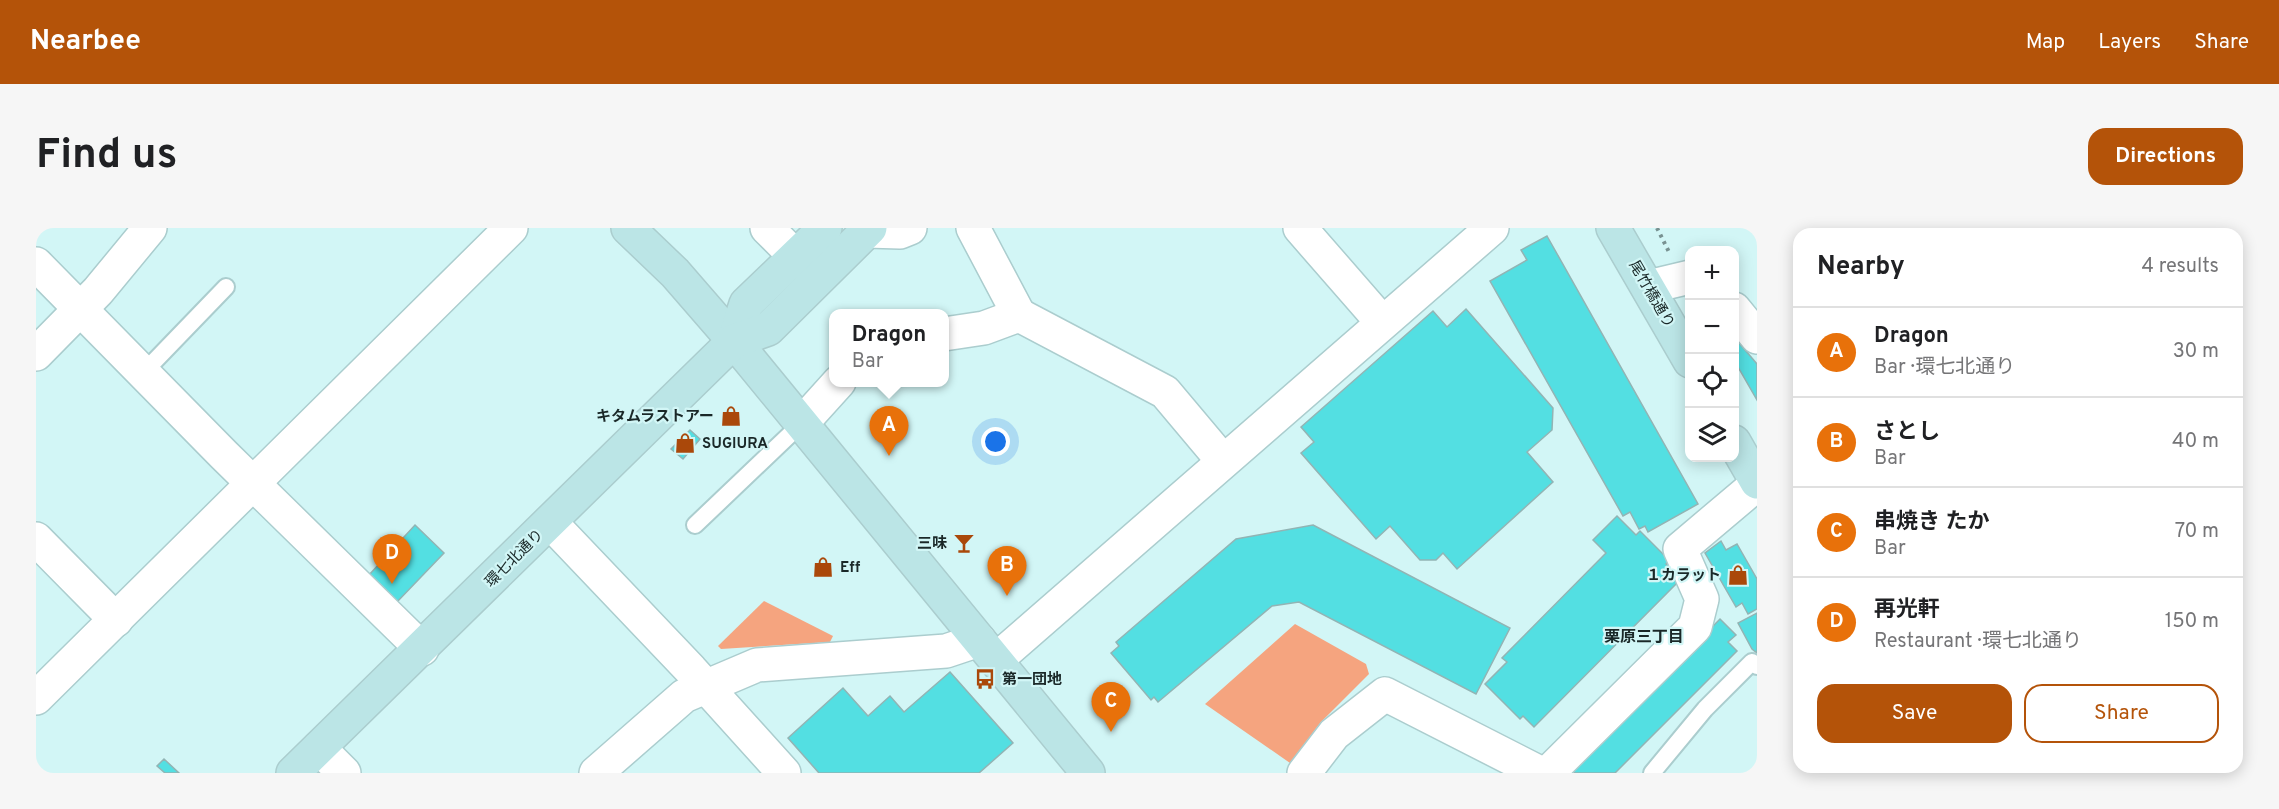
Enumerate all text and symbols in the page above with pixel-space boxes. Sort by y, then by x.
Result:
text: Nearbee [30,24,141,60]
text: Map [2026,29,2065,56]
text: Layers [2098,29,2161,56]
text: Share [2194,29,2249,56]
button: Directions [2088,128,2243,185]
text: Find us [36,130,177,183]
map controls [1685,246,1739,462]
button: + [1685,246,1739,300]
text: Nearby [1817,251,1905,284]
text: 4 results [2142,254,2219,280]
street label: 尾竹橋通り [1624,258,1678,332]
button: − [1685,300,1739,354]
popup [829,309,949,387]
text: Dragon [852,322,926,349]
text: Dragon [1874,323,1949,350]
text: A [1829,339,1844,365]
text: 30 m [2173,339,2219,365]
text: Bar [852,349,884,375]
button: locate [1685,354,1739,408]
text: Bar · 環七北通り [1874,355,2015,381]
shop icon: キタムラストアー [719,404,743,428]
pin: A [870,406,908,456]
place label: キタムラストアー [596,408,714,427]
button: layers [1685,408,1739,462]
text: さとし [1874,419,1940,446]
your location [981,427,1010,456]
text: B [1830,429,1843,455]
text: 40 m [2172,429,2219,455]
shop icon: SUGIURA [673,431,697,455]
place label: SUGIURA [702,435,768,454]
text: Bar [1874,446,1906,472]
text: 串焼き たか [1874,509,1990,536]
text: C [1830,519,1843,545]
text: 70 m [2175,519,2219,545]
street label: 環七北通り [481,525,548,592]
bar icon: 三味 [952,531,976,555]
pin: D [372,534,412,584]
place label: 三味 [917,535,947,554]
text: Bar [1874,536,1906,562]
pin: B [988,546,1026,596]
shop icon: Eff [811,555,835,579]
place label: Eff [840,559,860,578]
shop icon: １カラット [1726,563,1750,587]
place label: １カラット [1646,567,1721,586]
text: 再光軒 [1874,597,1940,624]
text: D [1829,609,1844,635]
text: 150 m [2165,609,2219,635]
district label: 栗原三丁目 [1604,628,1684,648]
text: Restaurant · 環七北通り [1874,629,2082,655]
bus stop icon: 第一団地 [973,667,997,691]
place label: 第一団地 [1002,671,1062,690]
pin: C [1092,682,1130,732]
button: Save [1817,684,2012,743]
button: Share [2024,684,2219,743]

